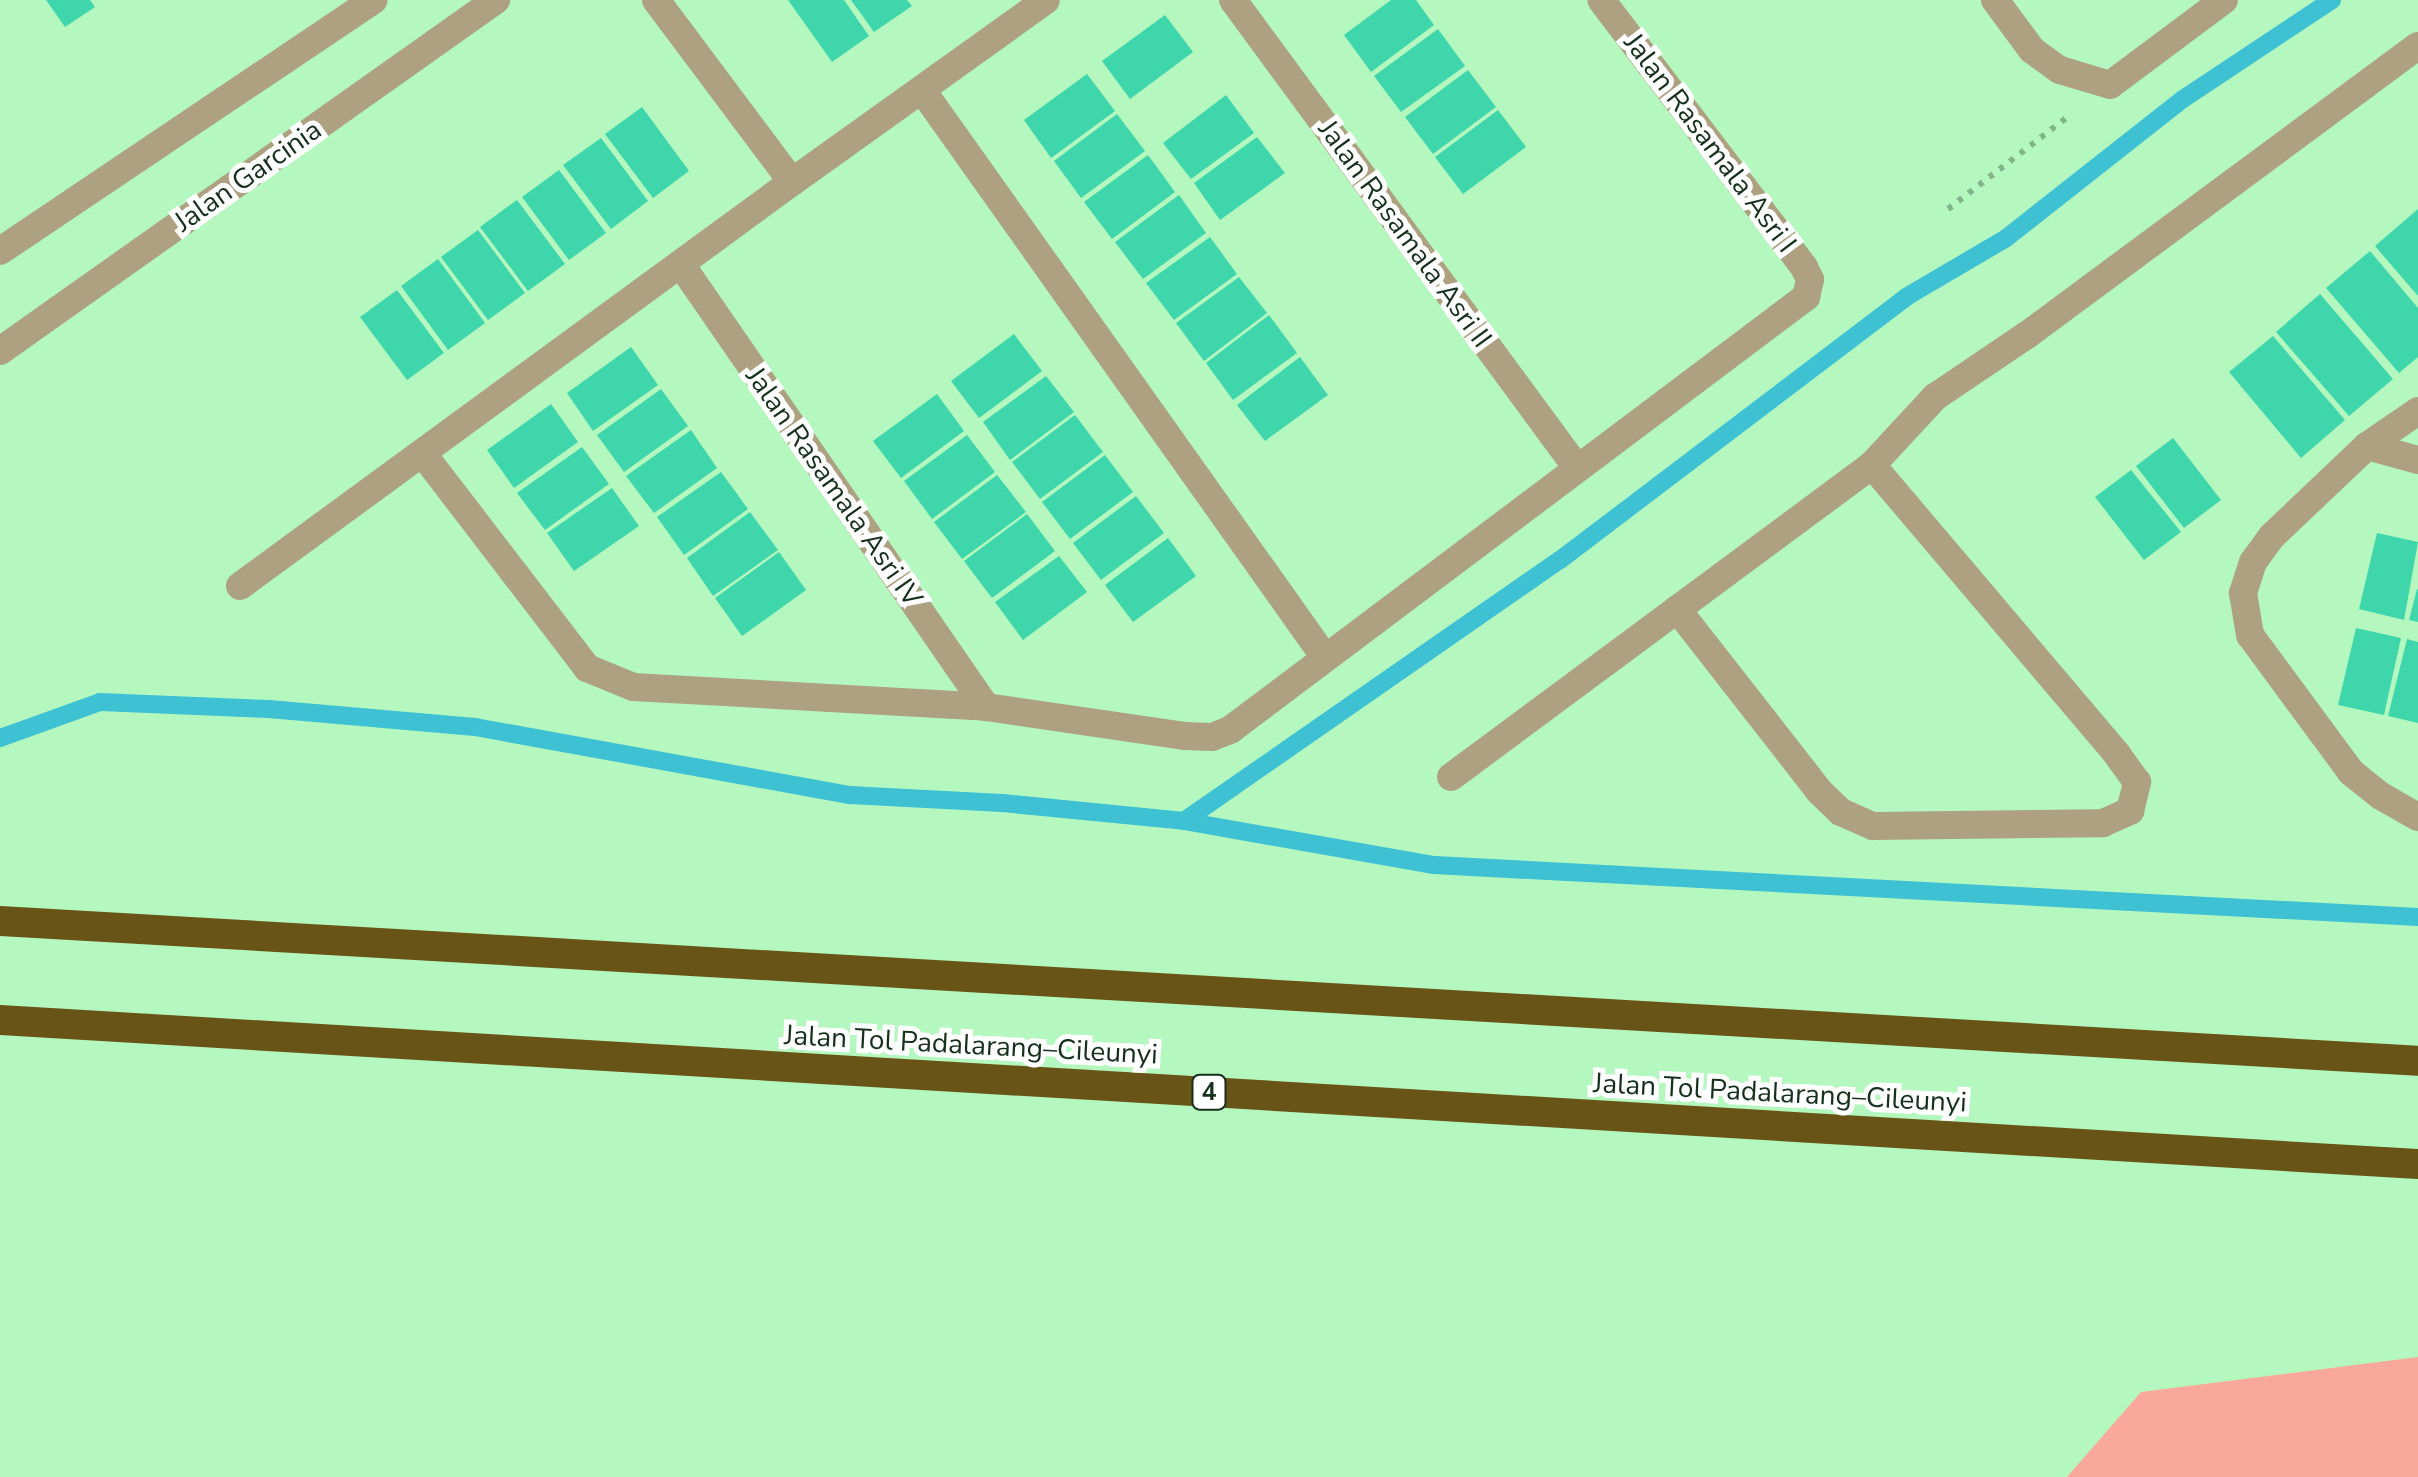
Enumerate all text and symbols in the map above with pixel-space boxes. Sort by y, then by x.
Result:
street label: Jalan Rasamala Asri I [1617,27,1803,259]
street label: Jalan Garcinia [168,113,328,239]
street label: Jalan Rasamala Asri II [1311,114,1499,354]
street label: Jalan Rasamala Asri IV [739,361,929,613]
street label: Jalan Tol Padalarang–Cileunyi [783,1018,1159,1072]
street label: Jalan Tol Padalarang–Cileunyi [1592,1066,1968,1120]
road number: 4 [1192,1072,1226,1112]

